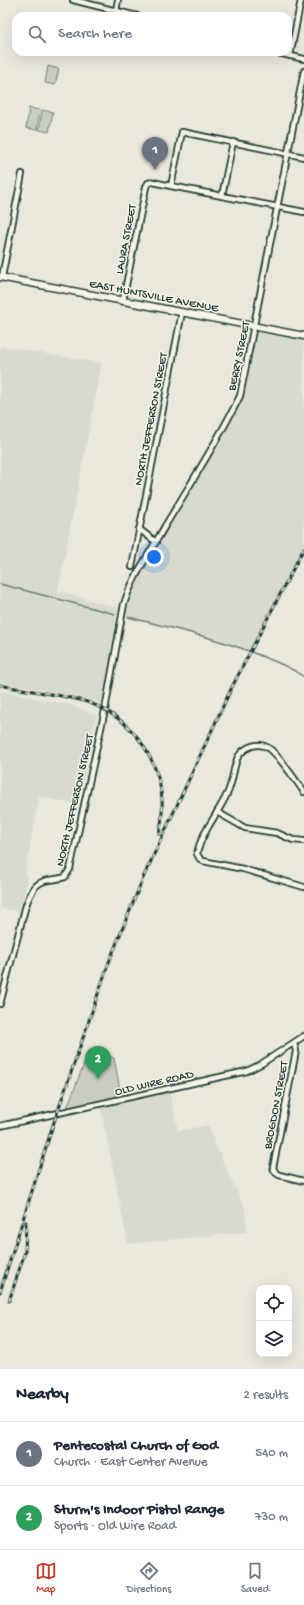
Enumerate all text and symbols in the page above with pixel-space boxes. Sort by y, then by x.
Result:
search box [12,12,292,56]
icon: search [26,23,48,45]
text: Search here [58,25,132,43]
pin: 1 [142,137,168,170]
street label: LAURA STREET [113,202,141,275]
street label: EAST HUNTSVILLE AVENUE [88,278,220,316]
street label: BERRY STREET [226,319,254,393]
street label: NORTH JEFFERSON STREET [132,350,172,487]
your location [144,547,164,567]
street label: NORTH JEFFERSON STREET [54,732,98,868]
pin: 2 [85,1046,111,1079]
street label: BROGDON STREET [261,1059,293,1151]
street label: OLD WIRE ROAD [114,1068,195,1100]
map controls [256,1285,292,1357]
button: locate [256,1285,292,1321]
button: layers [256,1321,292,1357]
text: Nearby [16,1385,69,1405]
text: 2 results [243,1388,288,1403]
text: Pentecostal Church of God [54,1437,218,1455]
text: 1 [26,1446,32,1461]
text: 540 m [255,1446,288,1461]
text: Church · East Center Avenue [54,1455,208,1470]
text: Sturm's Indoor Pistol Range [54,1501,224,1519]
text: 2 [26,1510,32,1525]
text: 730 m [255,1510,288,1525]
text: Sports · Old Wire Road [54,1519,176,1534]
tab: Map [35,1560,57,1596]
tab: Directions [127,1560,171,1596]
tab: Saved [241,1560,269,1596]

